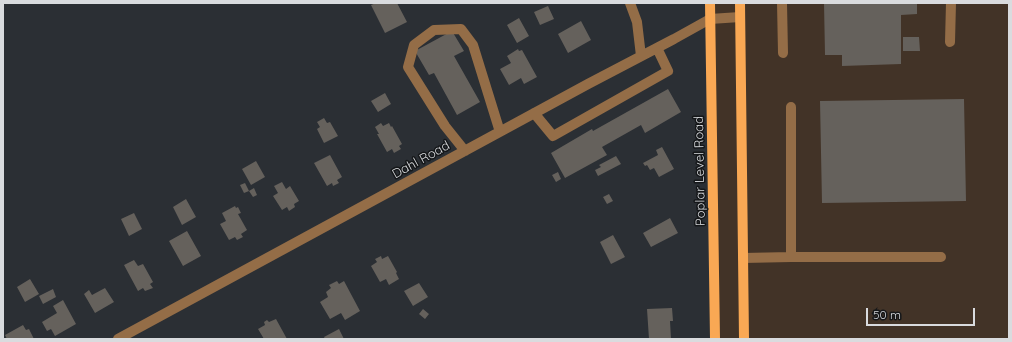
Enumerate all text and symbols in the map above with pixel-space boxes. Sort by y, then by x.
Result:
street label: Poplar Level Road [691,116,709,226]
street label: Dahl Road [389,138,453,182]
scale bar [868,300,977,326]
text: 50 m [873,307,901,322]

